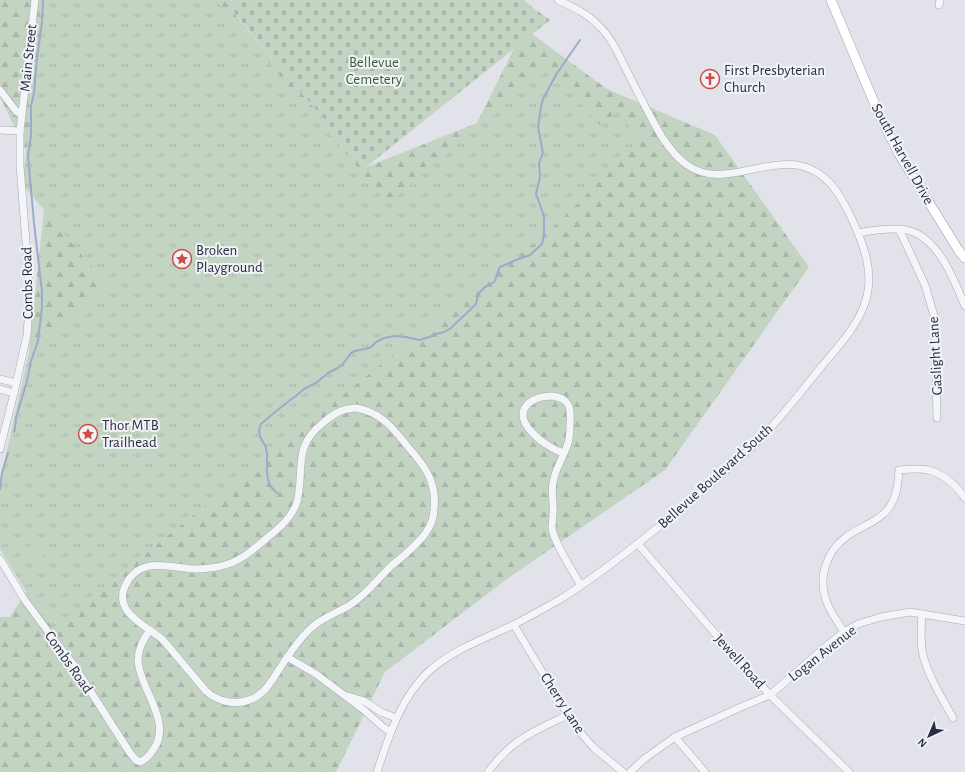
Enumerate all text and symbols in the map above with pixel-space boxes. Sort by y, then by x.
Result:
street label: Main Street [17,23,40,93]
park label: Bellevue Cemetery [346,55,403,87]
place label: First Presbyterian Church [724,63,825,95]
church icon: First Presbyterian Church [699,68,721,90]
street label: South Harvell Drive [869,101,936,207]
place label: Broken Playground [196,243,263,275]
street label: Combs Road [19,246,36,319]
place icon: Broken Playground [171,248,193,270]
street label: Gaslight Lane [926,316,945,396]
place label: Thor MTB Trailhead [102,418,159,450]
street label: Bellevue Boulevard South [655,421,775,532]
place icon: Thor MTB Trailhead [77,423,99,445]
street label: Logan Avenue [786,622,859,684]
street label: Combs Road [42,628,96,696]
street label: Jewell Road [711,631,768,692]
street label: Cherry Lane [538,670,588,736]
north arrow [909,716,949,756]
text: N [916,736,929,749]

